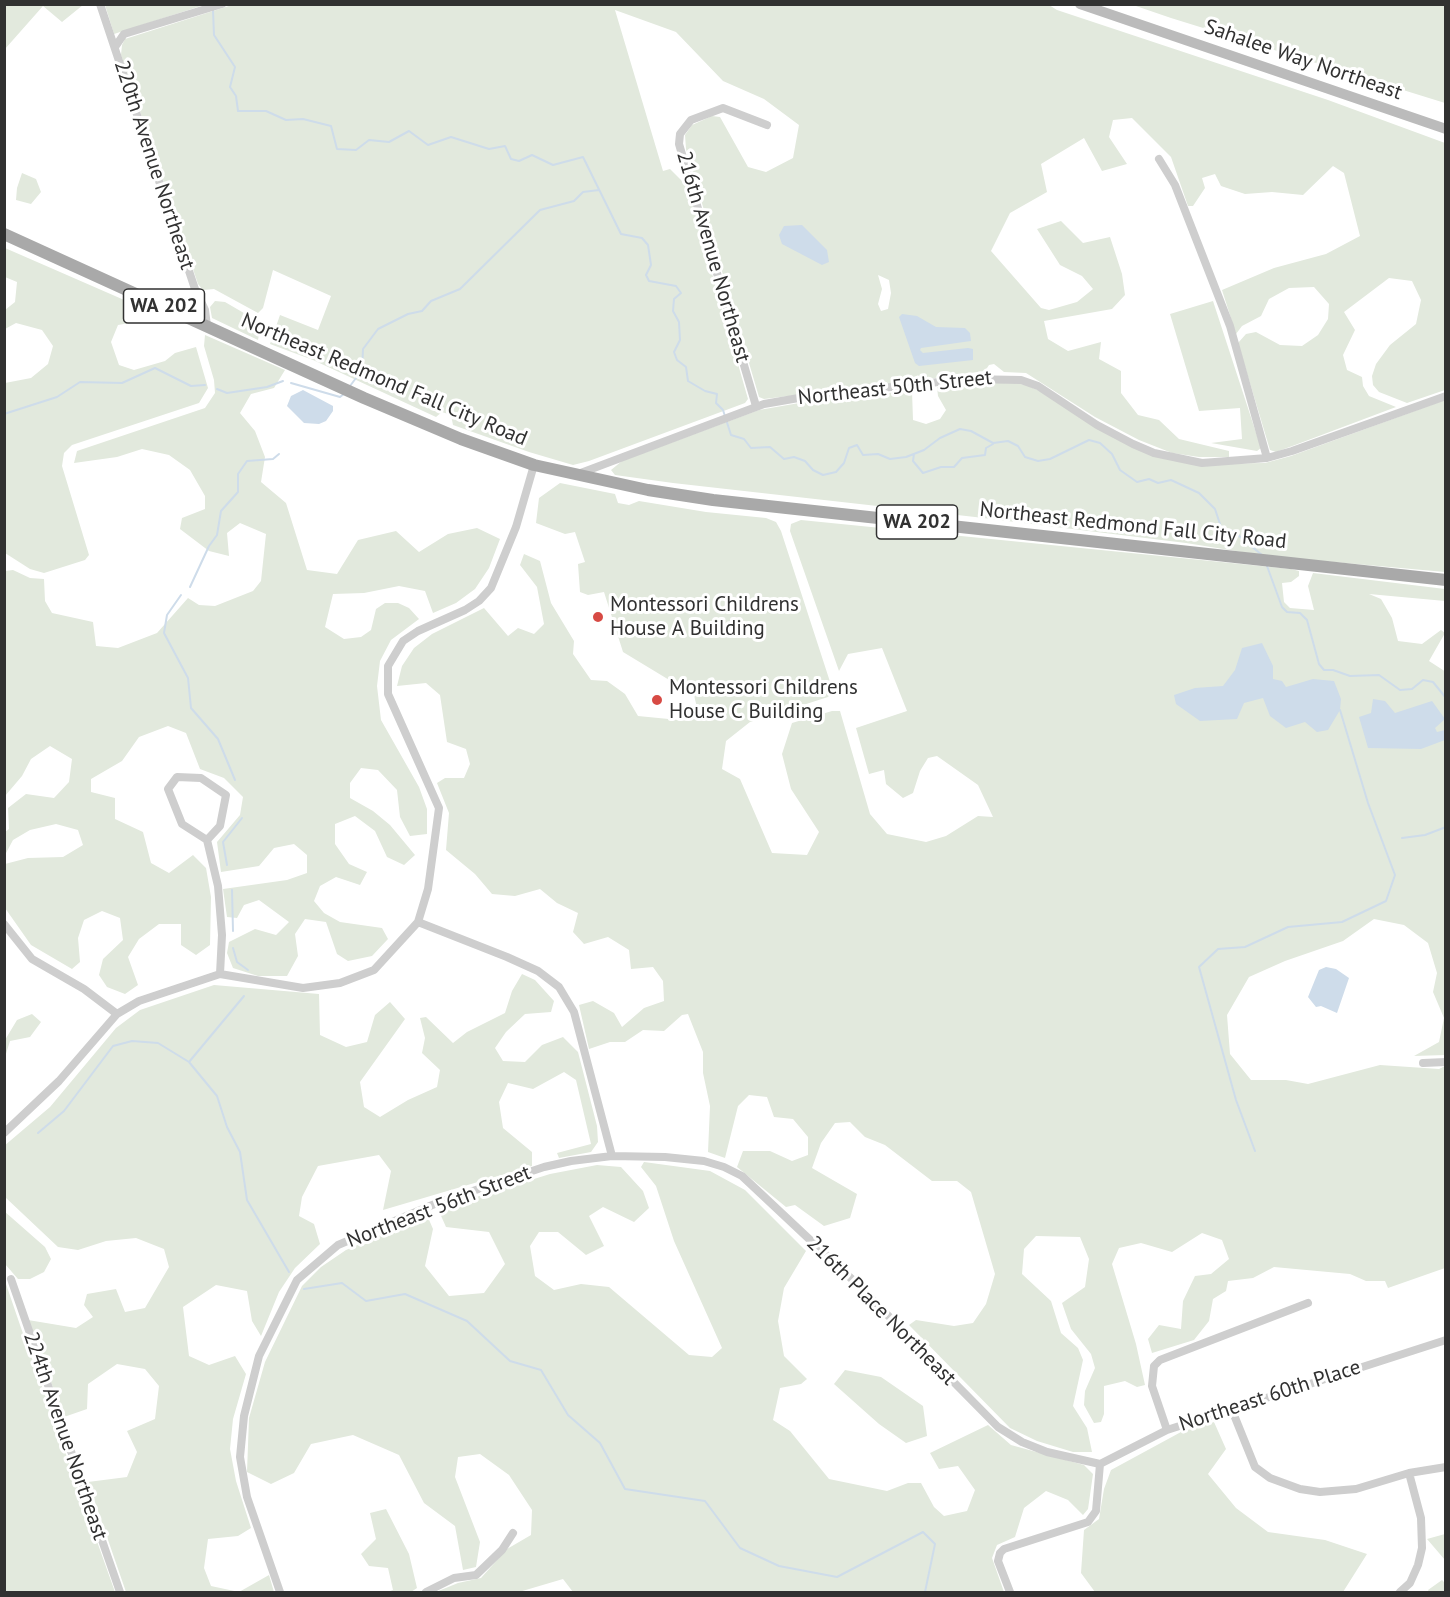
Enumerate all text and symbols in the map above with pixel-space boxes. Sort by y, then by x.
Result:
street label: Sahalee Way Northeast [1201,14,1405,106]
street label: 220th Avenue Northeast [108,57,200,273]
street label: 216th Avenue Northeast [671,148,755,366]
road number: WA 202 [124,289,204,323]
street label: Northeast Redmond Fall City Road [237,308,531,452]
street label: Northeast 50th Street [797,365,993,411]
street label: Northeast Redmond Fall City Road [978,497,1288,555]
road number: WA 202 [876,505,958,539]
place label: Montessori Childrens House A Building [610,592,799,642]
marker: Montessori Childrens House A Building [591,610,605,624]
place label: Montessori Childrens House C Building [669,675,858,725]
marker: Montessori Childrens House C Building [650,693,664,707]
street label: Northeast 56th Street [343,1160,535,1254]
street label: 216th Place Northeast [801,1231,961,1391]
street label: 224th Avenue Northeast [18,1329,112,1543]
street label: Northeast 60th Place [1176,1355,1364,1437]

